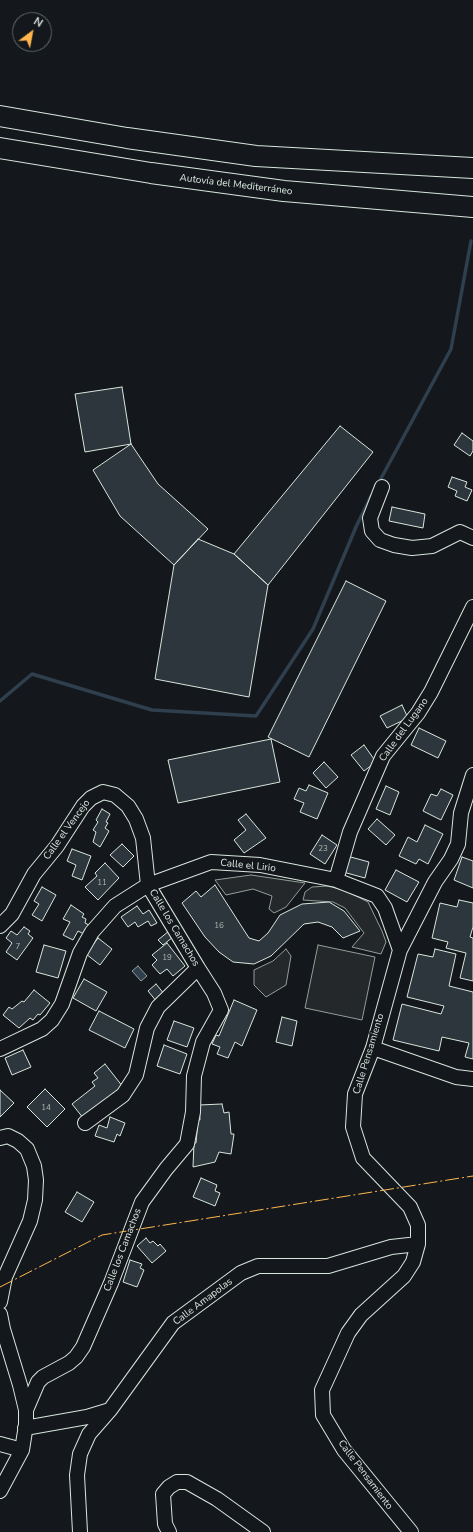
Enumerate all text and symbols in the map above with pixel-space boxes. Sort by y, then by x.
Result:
north arrow [12,12,52,52]
text: N [31,14,46,31]
street label: Autovía del Mediterráneo [179,172,293,198]
street label: Calle del Lugano [377,696,431,764]
street label: Calle el Vencejo [41,798,93,862]
house number: 23 [318,844,328,854]
street label: Calle el Lirio [220,857,276,875]
house number: 11 [97,878,107,888]
street label: Calle los Camachos [146,887,202,969]
house number: 16 [214,921,224,931]
house number: 7 [16,942,20,952]
house number: 19 [162,953,172,963]
street label: Calle Pensamiento [351,1012,387,1096]
house number: 14 [41,1103,51,1113]
street label: Calle los Camachos [102,1207,144,1293]
street label: Calle Amapolas [171,1276,235,1328]
street label: Calle Pensamiento [335,1438,395,1512]

